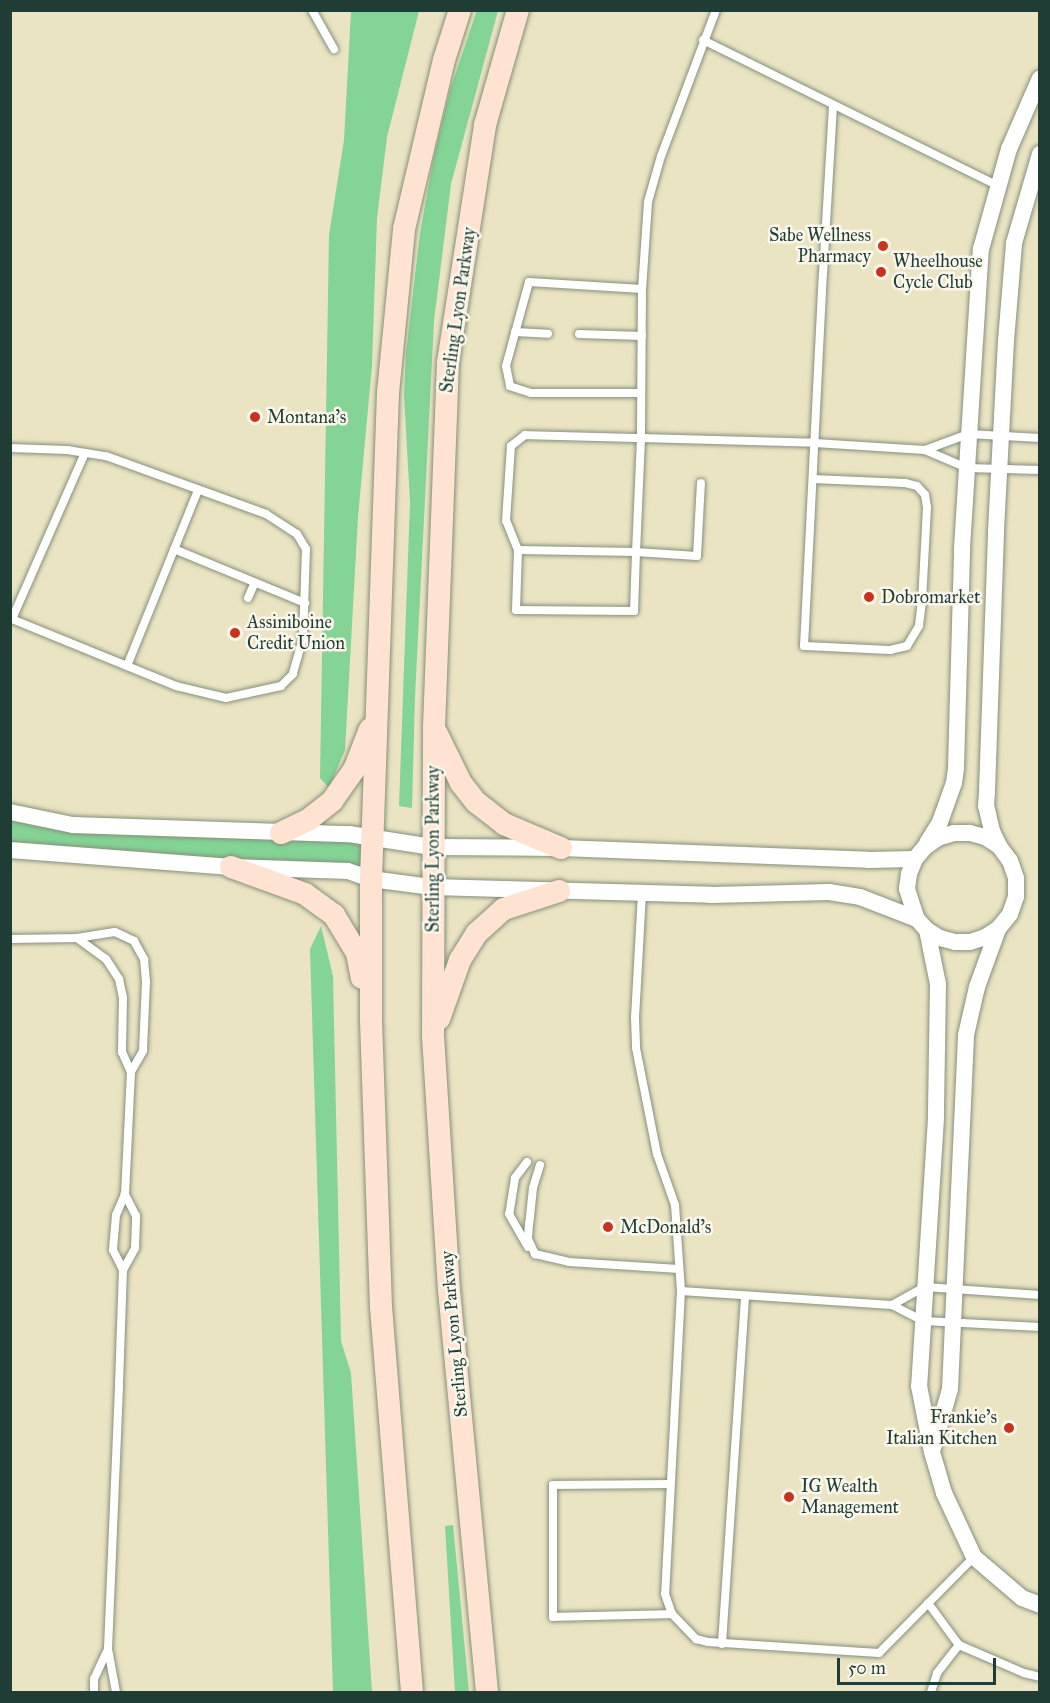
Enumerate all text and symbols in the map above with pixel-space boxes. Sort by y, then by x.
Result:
place label: Sabe Wellness Pharmacy [769,225,871,268]
street label: Sterling Lyon Parkway [436,226,480,394]
marker: Sabe Wellness Pharmacy [876,239,890,253]
place label: Wheelhouse Cycle Club [893,251,983,294]
marker: Wheelhouse Cycle Club [874,265,888,279]
place label: Montana's [267,406,346,428]
marker: Montana's [248,410,262,424]
place label: Dobromarket [881,586,980,608]
marker: Dobromarket [862,590,876,604]
place label: Assiniboine Credit Union [247,612,345,654]
marker: Assiniboine Credit Union [228,626,242,640]
street label: Sterling Lyon Parkway [422,766,444,932]
place label: McDonald's [620,1216,711,1238]
marker: McDonald's [601,1220,615,1234]
street label: Sterling Lyon Parkway [436,1250,472,1418]
place label: Frankie's Italian Kitchen [886,1407,997,1450]
marker: Frankie's Italian Kitchen [1002,1421,1016,1435]
place label: IG Wealth Management [801,1476,899,1518]
marker: IG Wealth Management [782,1490,796,1504]
scale bar [840,1646,999,1684]
text: 50 m [848,1657,886,1679]

